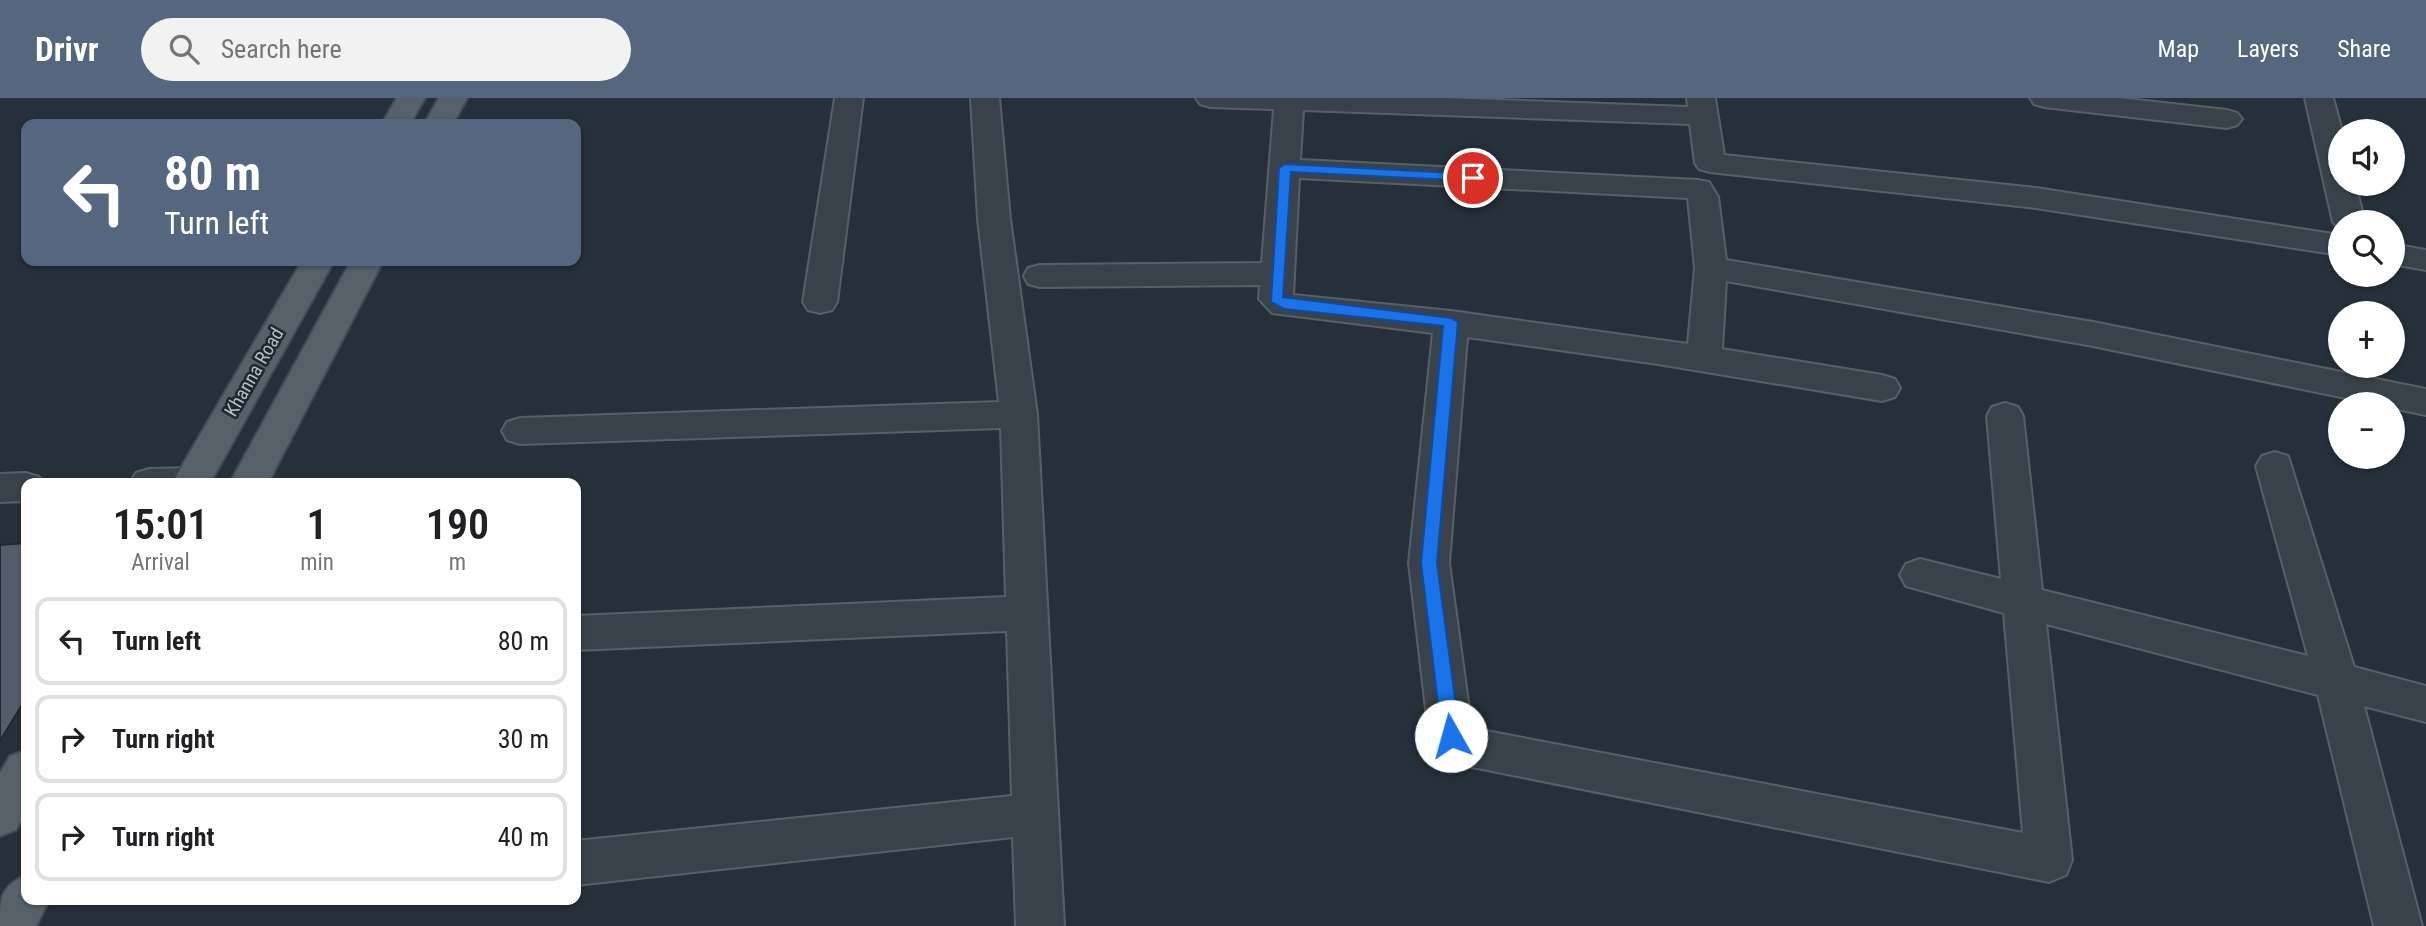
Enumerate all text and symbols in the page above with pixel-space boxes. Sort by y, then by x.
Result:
search box [141,18,631,81]
text: Drivr [35,30,99,69]
icon: search [165,30,203,68]
text: Search here [221,34,342,64]
text: Map [2158,35,2199,63]
text: Layers [2237,35,2299,63]
text: Share [2337,35,2391,63]
map controls [2328,119,2405,469]
button: sound [2328,119,2405,196]
text: 80 m [164,145,261,202]
icon: left [49,147,140,238]
pin [1443,148,1503,208]
icon: arrive [1454,159,1492,197]
text: Turn left [164,204,269,242]
button: search [2328,210,2405,287]
button: + [2328,301,2405,378]
street label: Khanna Road [219,324,289,420]
button: − [2328,392,2405,469]
text: 15:01 [113,500,208,549]
text: 1 [307,500,328,549]
text: 190 [426,500,489,549]
text: Arrival [131,549,190,576]
text: min [300,549,334,576]
text: m [449,549,466,576]
icon: left [53,622,91,660]
text: Turn left [112,626,201,656]
text: 80 m [498,626,549,656]
position arrow [1414,699,1488,773]
icon: right [53,720,91,758]
text: Turn right [112,724,214,754]
text: 30 m [498,724,549,754]
icon: right [53,818,91,856]
text: Turn right [112,822,214,852]
text: 40 m [498,822,549,852]

